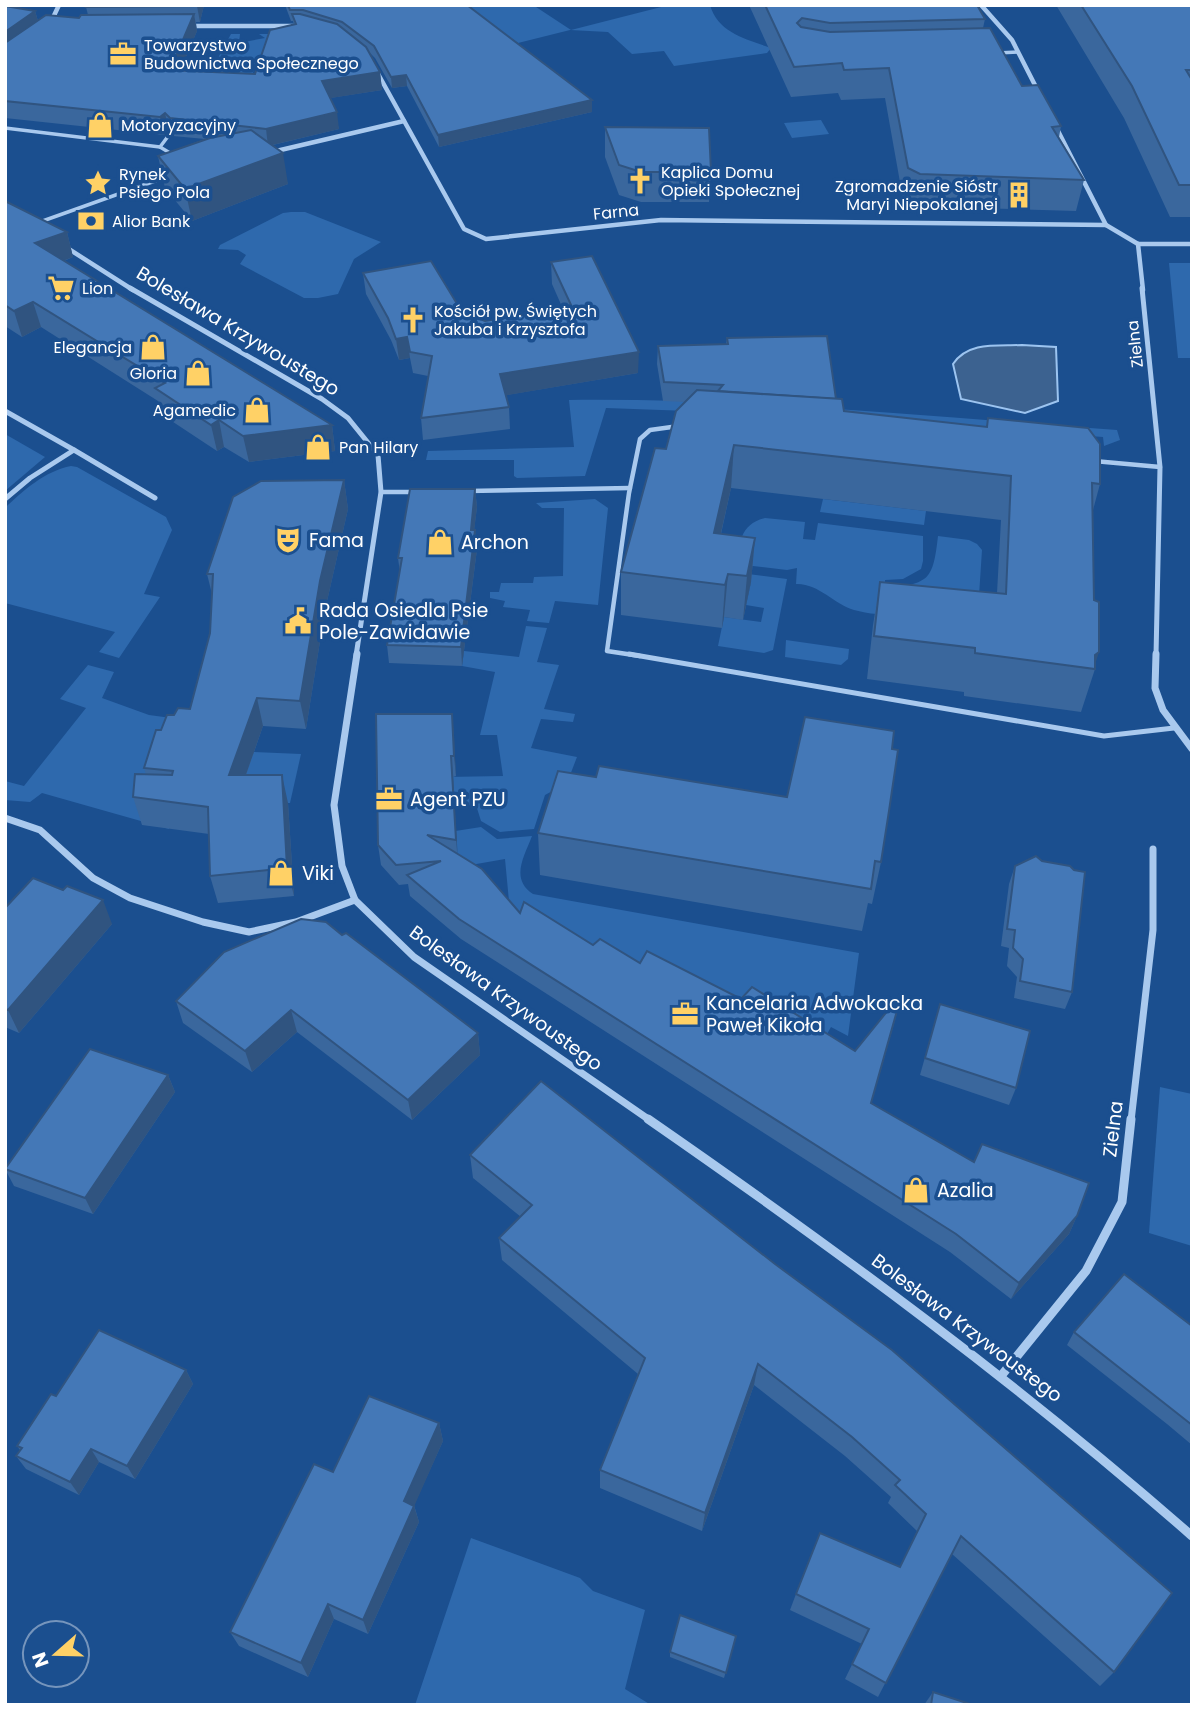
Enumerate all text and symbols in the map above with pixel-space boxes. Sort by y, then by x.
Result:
place label: Towarzystwo Budownictwa Społecznego [144,34,359,75]
office icon: Towarzystwo Budownictwa Społecznego [108,39,138,69]
shop icon: Motoryzacyjny [85,110,115,140]
place label: Motoryzacyjny [121,114,236,137]
place label: Kaplica Domu Opieki Społecznej [661,161,800,202]
place label: Rynek Psiego Pola [119,163,210,204]
church icon: Kaplica Domu Opieki Społecznej [625,166,655,196]
place icon: Rynek Psiego Pola [83,168,113,198]
place label: Zgromadzenie Sióstr Maryi Niepokalanej [835,175,998,216]
building icon: Zgromadzenie Sióstr Maryi Niepokalanej [1004,180,1034,210]
street label: Farna [592,198,640,226]
bank icon: Alior Bank [76,206,106,236]
place label: Alior Bank [112,210,191,233]
street label: Bolesława Krzywoustego [131,260,345,402]
supermarket icon: Lion [46,273,76,303]
place label: Lion [82,277,113,300]
place label: Kościół pw. Świętych Jakuba i Krzysztofa [434,300,597,341]
church icon: Kościół pw. Świętych Jakuba i Krzysztofa [398,305,428,335]
street label: Zielna [1121,319,1149,369]
shop icon: Elegancja [138,332,168,362]
place label: Elegancja [54,336,132,359]
shop icon: Gloria [183,358,213,388]
place label: Gloria [130,362,177,385]
shop icon: Agamedic [242,395,272,425]
place label: Agamedic [153,399,236,422]
shop icon: Pan Hilary [303,432,333,462]
place label: Pan Hilary [339,436,418,459]
theatre icon: Fama [273,525,303,555]
place label: Fama [309,527,364,554]
shop icon: Archon [425,527,455,557]
place label: Archon [461,529,529,556]
place label: Rada Osiedla Psie Pole-Zawidawie [319,597,488,646]
public building icon: Rada Osiedla Psie Pole-Zawidawie [283,606,313,636]
office icon: Agent PZU [374,784,404,814]
place label: Agent PZU [410,786,506,813]
shop icon: Viki [266,858,296,888]
place label: Viki [302,860,334,887]
street label: Bolesława Krzywoustego [404,919,608,1077]
place label: Kancelaria Adwokacka Paweł Kikoła [706,990,923,1039]
office icon: Kancelaria Adwokacka Paweł Kikoła [670,999,700,1029]
street label: Zielna [1096,1099,1130,1159]
shop icon: Azalia [901,1175,931,1205]
place label: Azalia [937,1177,994,1204]
street label: Bolesława Krzywoustego [866,1247,1068,1409]
north arrow [21,1619,91,1689]
text: N [25,1648,56,1671]

